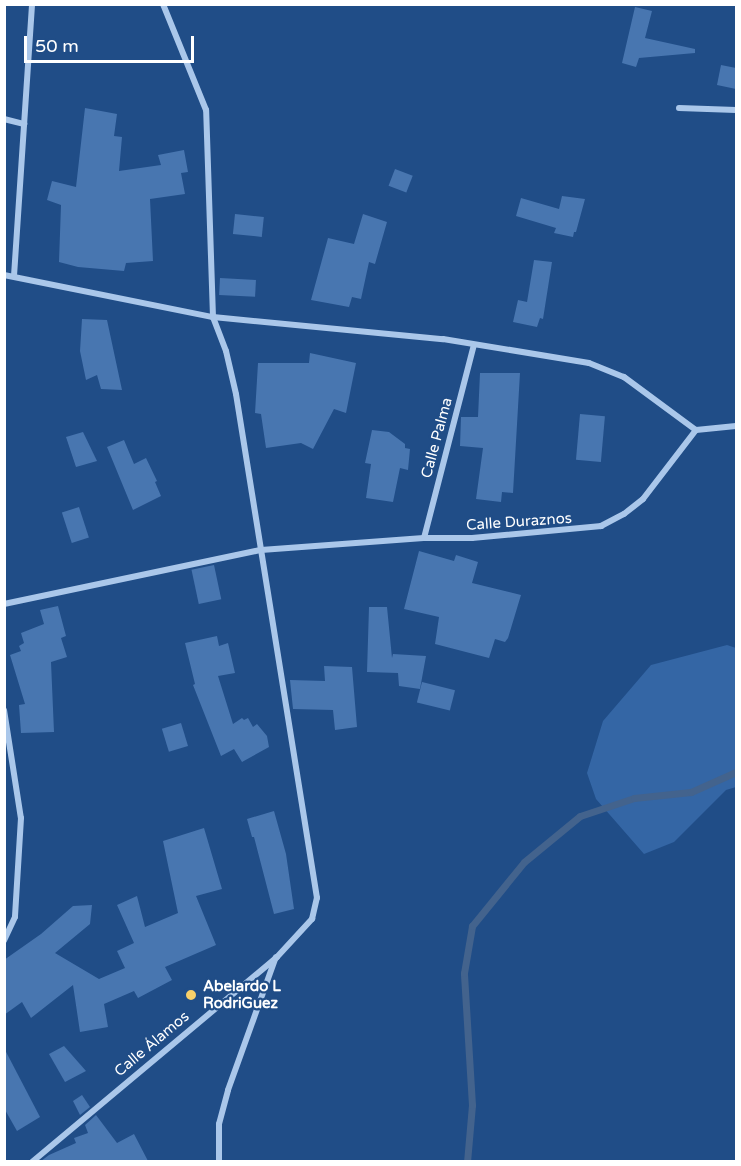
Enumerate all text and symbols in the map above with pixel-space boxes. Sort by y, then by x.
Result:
scale bar [27,24,196,62]
text: 50 m [35,35,79,57]
street label: Calle Palma [418,396,456,480]
street label: Calle Duraznos [465,509,573,535]
place label: Abelardo L RodriGuez [203,977,281,1012]
marker: Abelardo L RodriGuez [184,988,198,1002]
street label: Calle Álamos [111,1008,193,1080]

